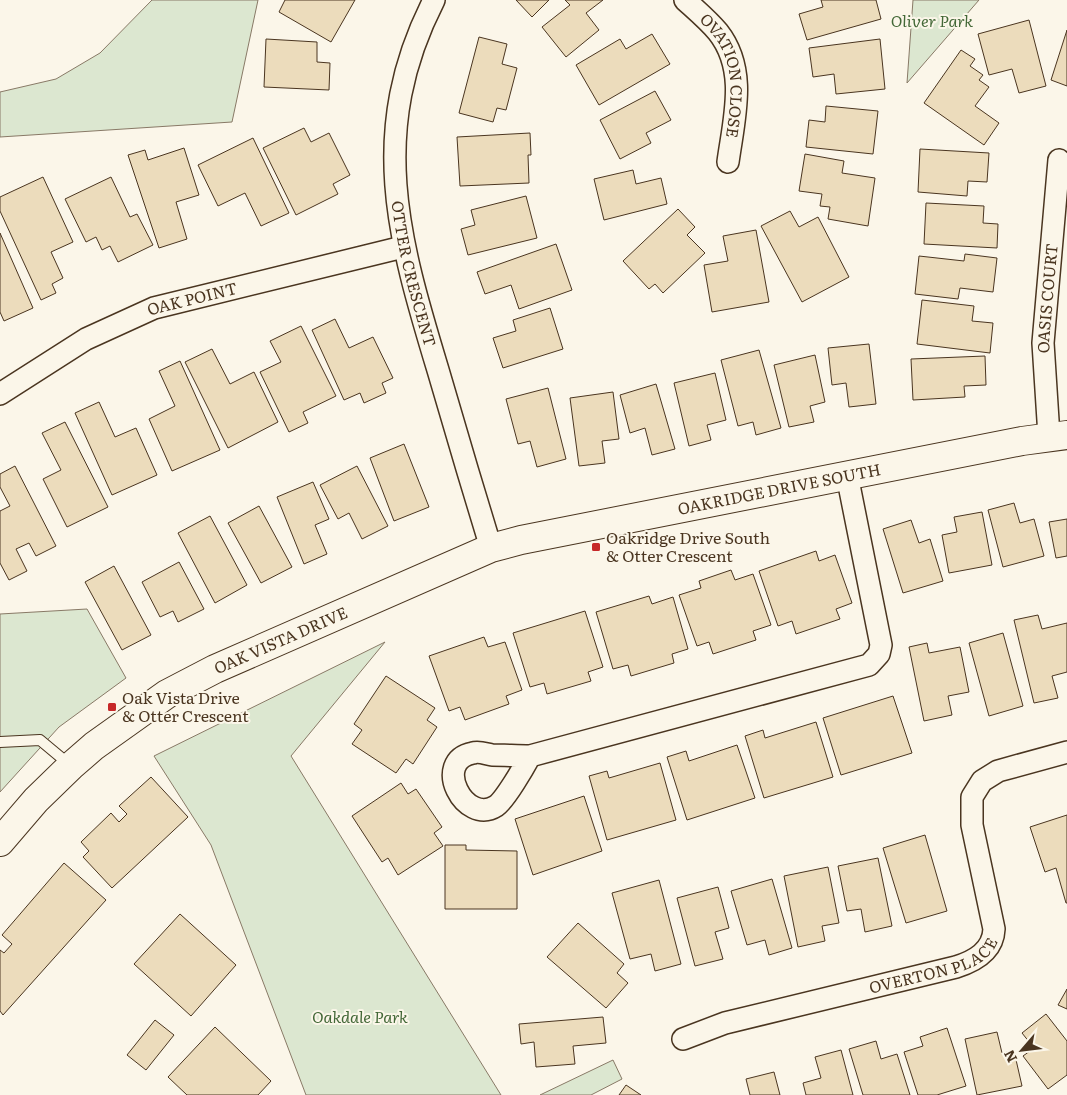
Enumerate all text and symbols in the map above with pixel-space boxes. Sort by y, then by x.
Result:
street label: OVATION CLOSE [695,7,750,140]
park label: Oliver Park [891,8,973,32]
street label: OTTER CRESCENT [386,199,443,349]
street label: OASIS COURT [1030,242,1063,354]
street label: OAK POINT [142,275,240,321]
street label: OAKRIDGE DRIVE SOUTH [675,456,883,520]
place label: Oakridge Drive South & Otter Crescent [606,525,770,567]
marker: Oakridge Drive South & Otter Crescent [590,541,602,553]
street label: OAK VISTA DRIVE [210,599,351,679]
place label: Oak Vista Drive & Otter Crescent [122,685,249,727]
marker: Oak Vista Drive & Otter Crescent [106,701,118,713]
street label: OVERTON PLACE [866,933,1002,999]
park label: Oakdale Park [312,1004,408,1028]
north arrow [997,1025,1047,1075]
text: N [998,1046,1021,1066]

